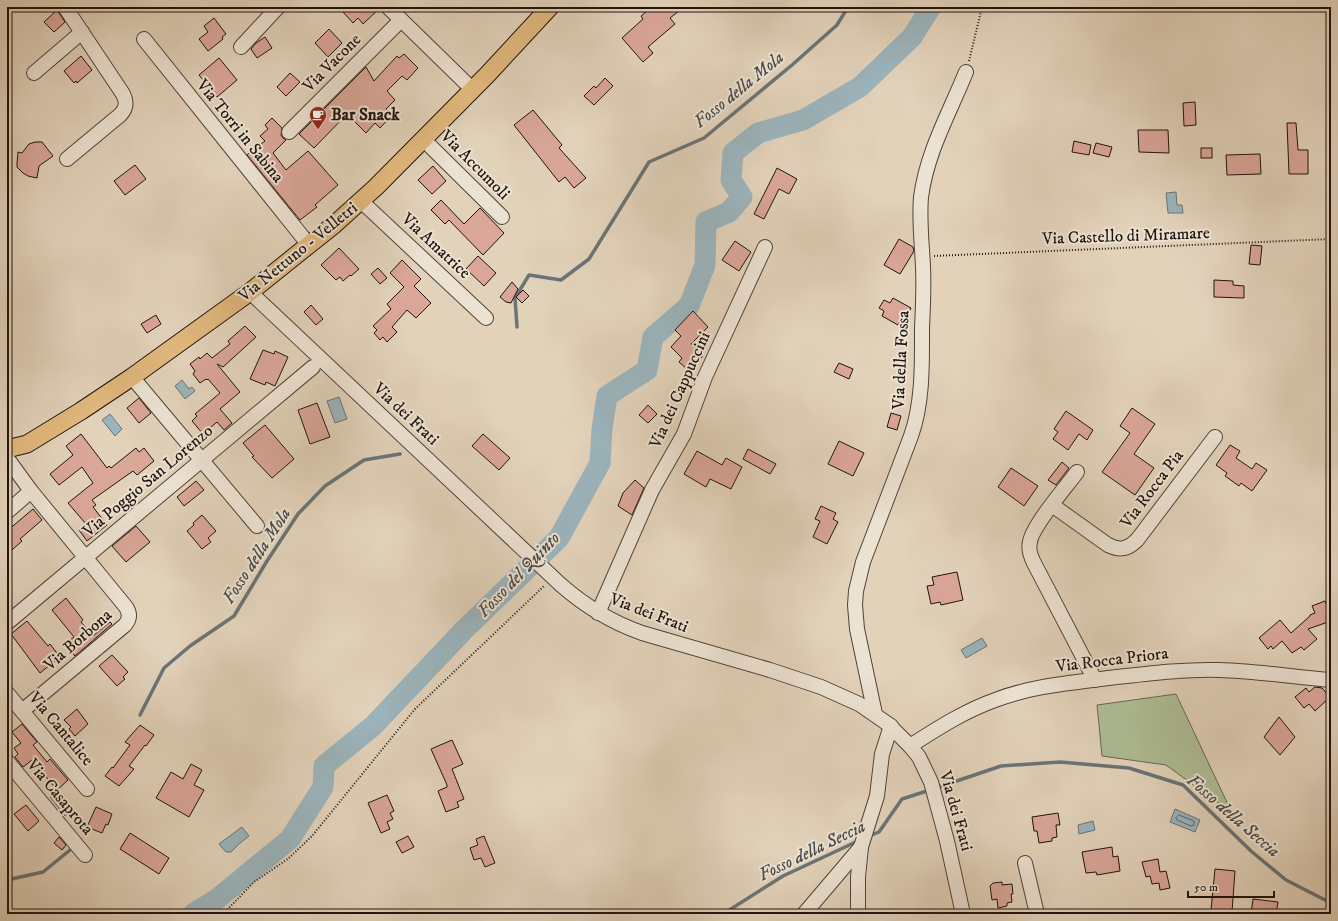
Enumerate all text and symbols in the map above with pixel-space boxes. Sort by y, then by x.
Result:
street label: Via Vacone [297,29,366,98]
water label: Fosso della Mola [689,47,789,133]
street label: Via Torri in Sabina [191,74,289,188]
place label: Bar Snack [331,104,400,126]
cafe icon: Bar Snack [308,105,328,130]
street label: Via Accumoli [435,125,515,205]
street label: Via Nettuno - Velletri [233,197,362,307]
street label: Via Amatrice [396,208,475,284]
street label: Via Castello di Miramare [1041,222,1210,250]
street label: Via della Fossa [887,309,915,411]
street label: Via dei Cappuccini [644,328,716,453]
street label: Via dei Frati [368,377,444,450]
street label: Via Poggio San Lorenzo [78,420,218,543]
street label: Via Rocca Pia [1115,445,1189,533]
water label: Fosso della Mola [218,504,296,608]
water label: Fosso del Quinto [473,528,565,622]
street label: Via dei Frati [606,588,691,638]
street label: Via Borbona [39,604,117,676]
street label: Via Rocca Priora [1053,642,1170,678]
street label: Via Cantalice [23,687,98,770]
street label: Via Casaprota [21,754,99,840]
street label: Via dei Frati [934,767,978,854]
water label: Fosso della Seccia [1182,770,1284,863]
water label: Fosso della Seccia [755,816,869,886]
scale bar [1188,873,1274,899]
text: 50 m [1194,880,1218,895]

